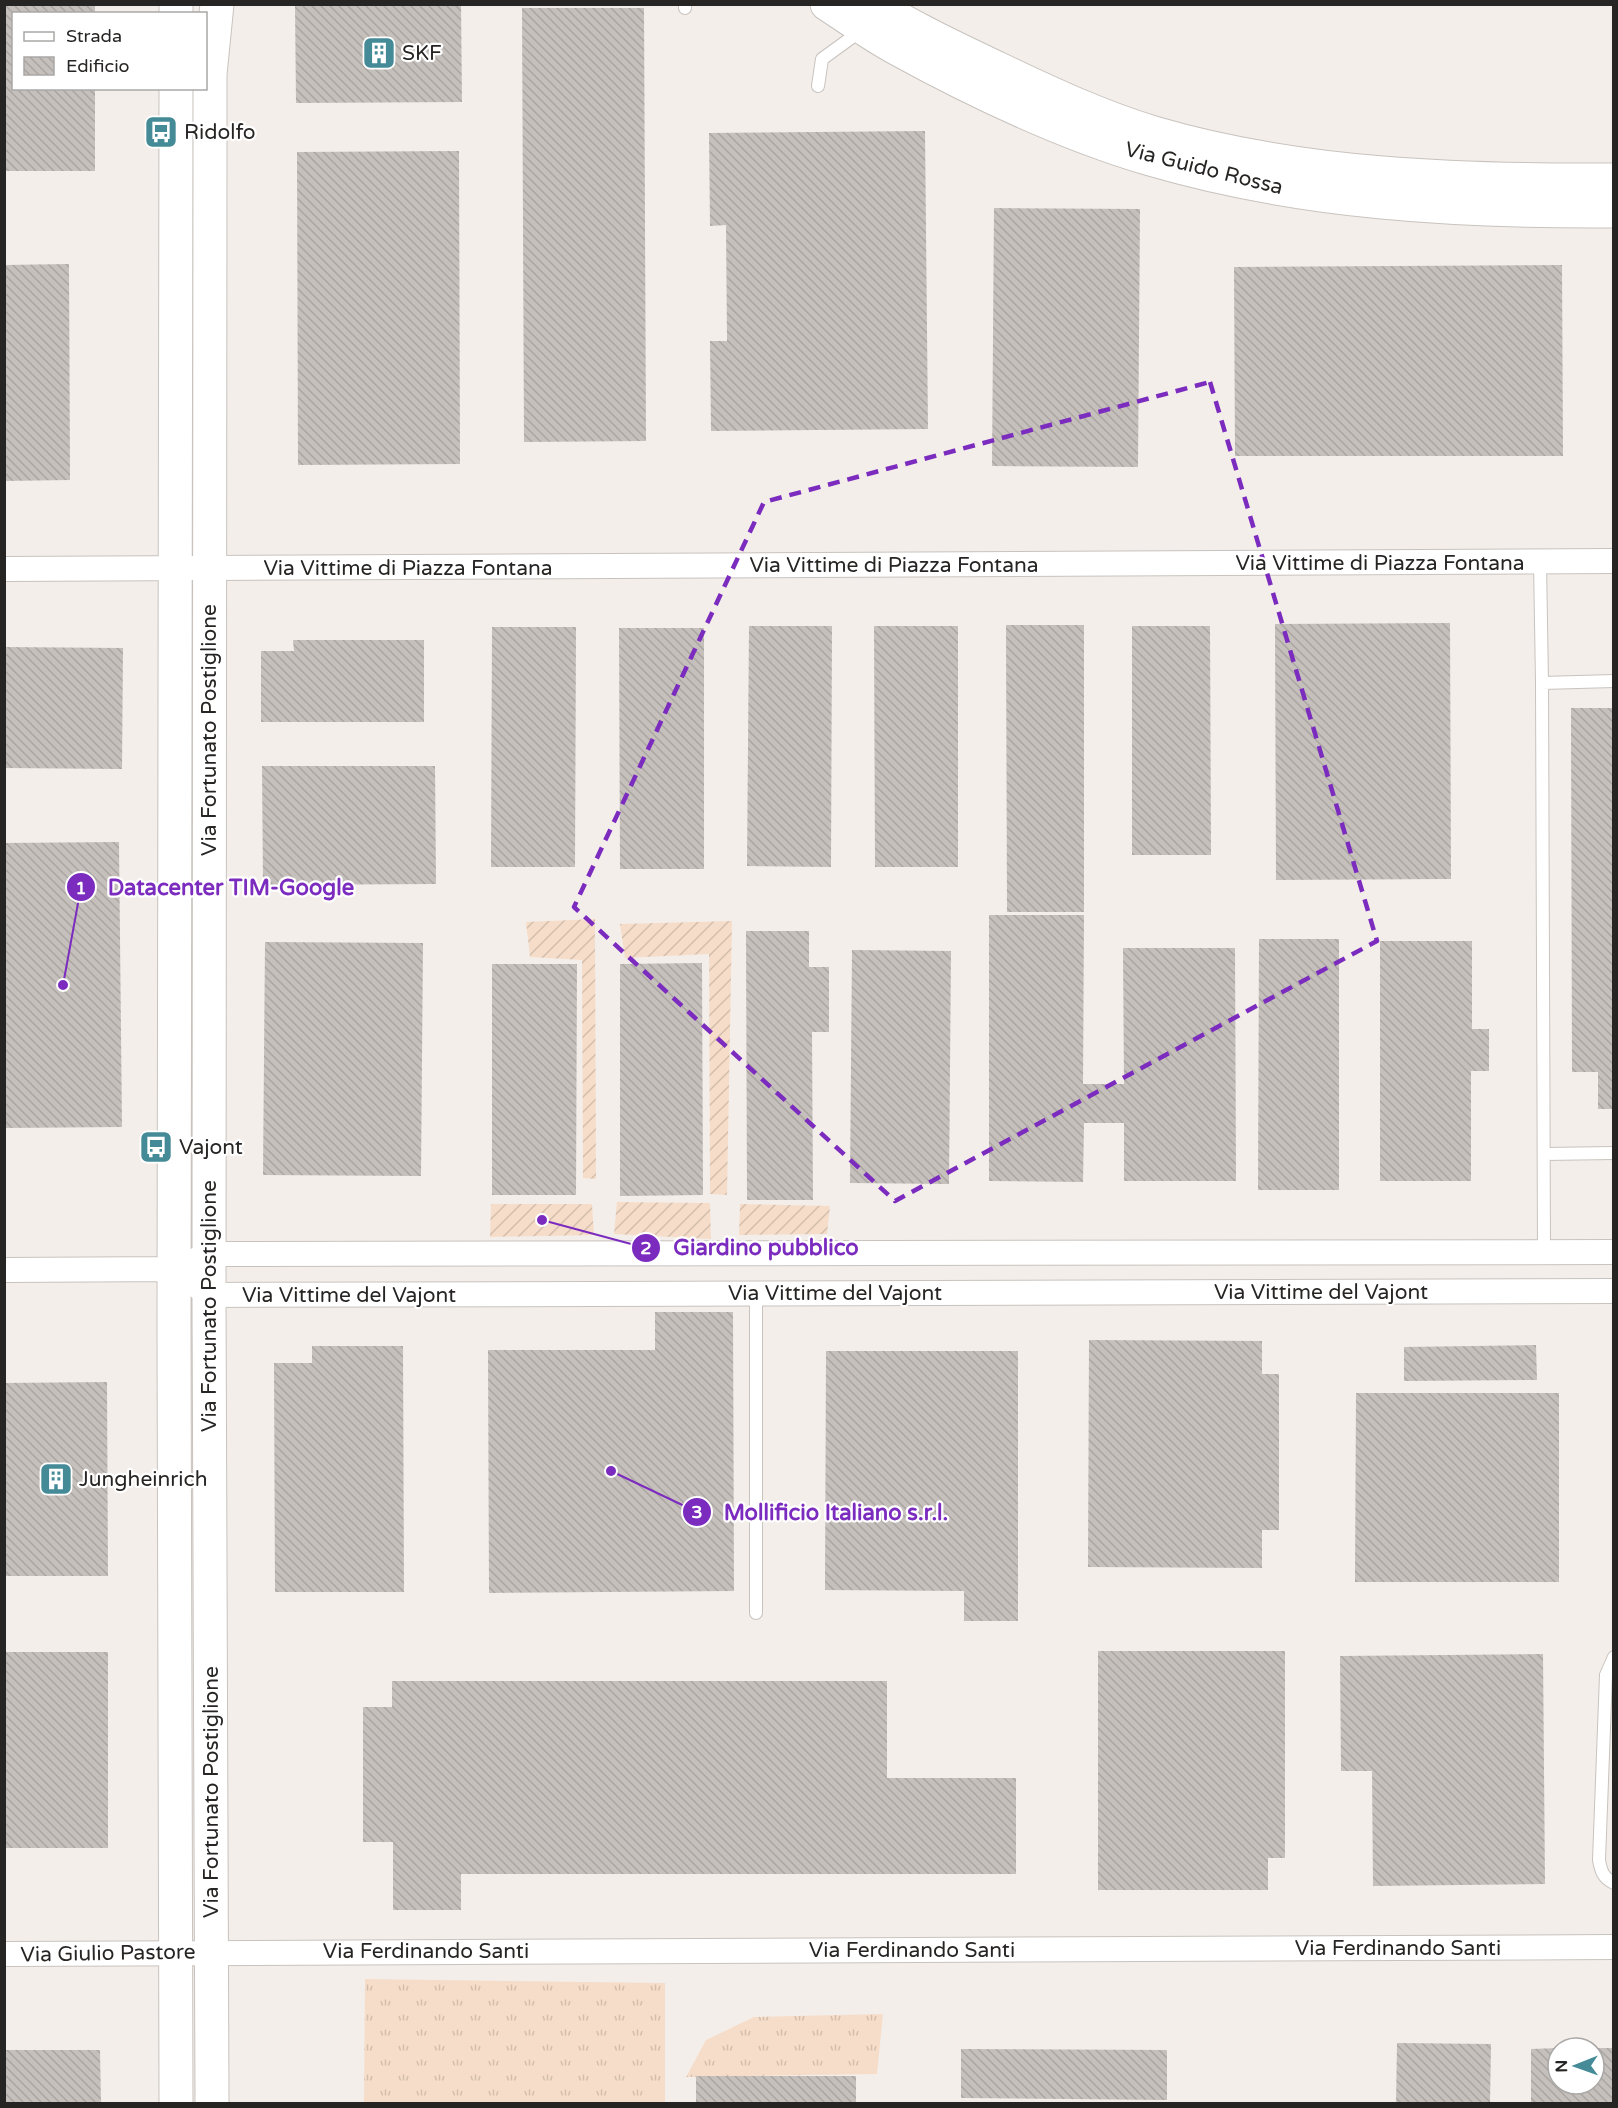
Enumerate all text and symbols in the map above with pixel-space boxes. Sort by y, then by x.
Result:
legend [12,12,207,90]
text: Strada [66,25,122,47]
building icon: SKF [361,35,397,71]
place label: SKF [402,41,442,66]
text: Edificio [66,55,130,77]
bus stop icon: Ridolfo [143,114,179,150]
place label: Ridolfo [184,120,256,145]
street label: Via Guido Rossa [1122,137,1285,200]
street label: Via Vittime di Piazza Fontana [1235,551,1525,576]
street label: Via Vittime di Piazza Fontana [749,553,1039,578]
street label: Via Vittime di Piazza Fontana [263,556,553,581]
street label: Via Fortunato Postiglione [197,604,222,856]
callout: Datacenter TIM-Google [66,867,366,907]
text: Datacenter TIM-Google [108,875,354,901]
text: 1 [75,877,87,899]
bus stop icon: Vajont [138,1129,174,1165]
place label: Vajont [179,1135,243,1160]
street label: Via Fortunato Postiglione [197,1180,222,1432]
callout: Giardino pubblico [631,1228,871,1268]
text: Giardino pubblico [673,1235,859,1261]
text: 2 [640,1237,652,1259]
street label: Via Vittime del Vajont [1214,1280,1428,1305]
street label: Via Vittime del Vajont [728,1281,942,1306]
street label: Via Vittime del Vajont [242,1283,456,1308]
building icon: Jungheinrich [38,1461,74,1497]
place label: Jungheinrich [79,1467,208,1492]
callout: Mollificio Italiano s.r.l. [682,1492,961,1532]
text: Mollificio Italiano s.r.l. [724,1500,948,1526]
text: 3 [691,1501,703,1523]
street label: Via Fortunato Postiglione [199,1666,224,1918]
street label: Via Ferdinando Santi [1295,1936,1501,1961]
street label: Via Ferdinando Santi [809,1938,1015,1963]
street label: Via Giulio Pastore [20,1939,196,1968]
street label: Via Ferdinando Santi [323,1939,529,1964]
north arrow [1546,2036,1606,2096]
text: N [1552,2060,1572,2073]

